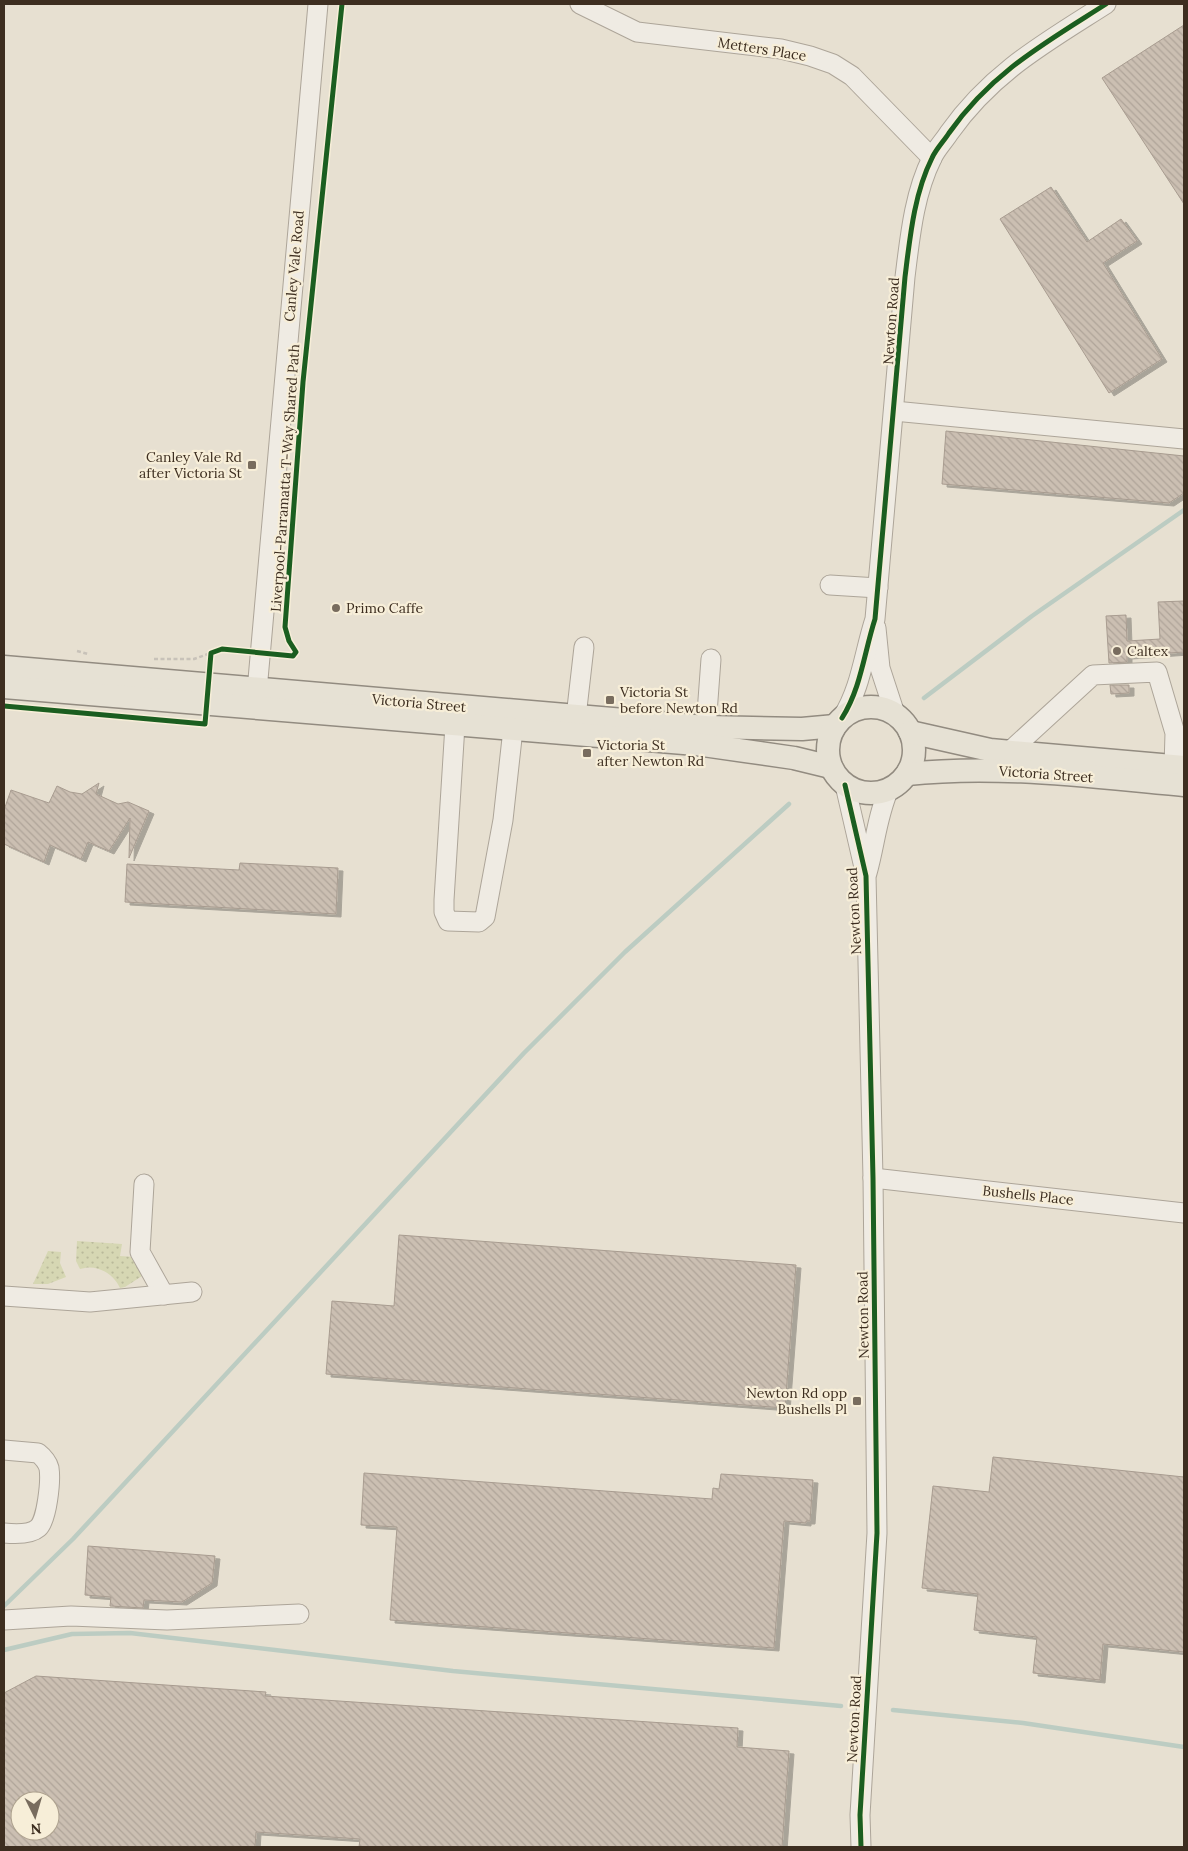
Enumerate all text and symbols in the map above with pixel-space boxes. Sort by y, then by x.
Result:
street label: Metters Place [716,33,808,65]
street label: Canley Vale Road [280,210,308,322]
street label: Newton Road [879,277,903,365]
street label: Liverpool-Parramatta T-Way Shared Path [267,343,303,613]
place label: Canley Vale Rd after Victoria St [139,448,243,482]
marker: Canley Vale Rd after Victoria St [246,459,258,471]
place label: Primo Caffe [346,599,423,617]
marker: Primo Caffe [330,602,342,614]
place label: Caltex [1127,642,1169,660]
marker: Caltex [1111,645,1123,657]
place label: Victoria St before Newton Rd [619,683,738,717]
street label: Victoria Street [370,690,467,716]
marker: Victoria St before Newton Rd [604,694,616,706]
place label: Victoria St after Newton Rd [596,736,704,770]
marker: Victoria St after Newton Rd [581,747,593,759]
street label: Victoria Street [997,762,1094,786]
street label: Newton Road [843,867,865,955]
street label: Bushells Place [982,1181,1075,1209]
street label: Newton Road [853,1271,873,1359]
place label: Newton Rd opp Bushells Pl [746,1384,847,1418]
marker: Newton Rd opp Bushells Pl [851,1395,863,1407]
street label: Newton Road [843,1675,865,1763]
north arrow [10,1791,60,1841]
text: N [30,1820,42,1838]

